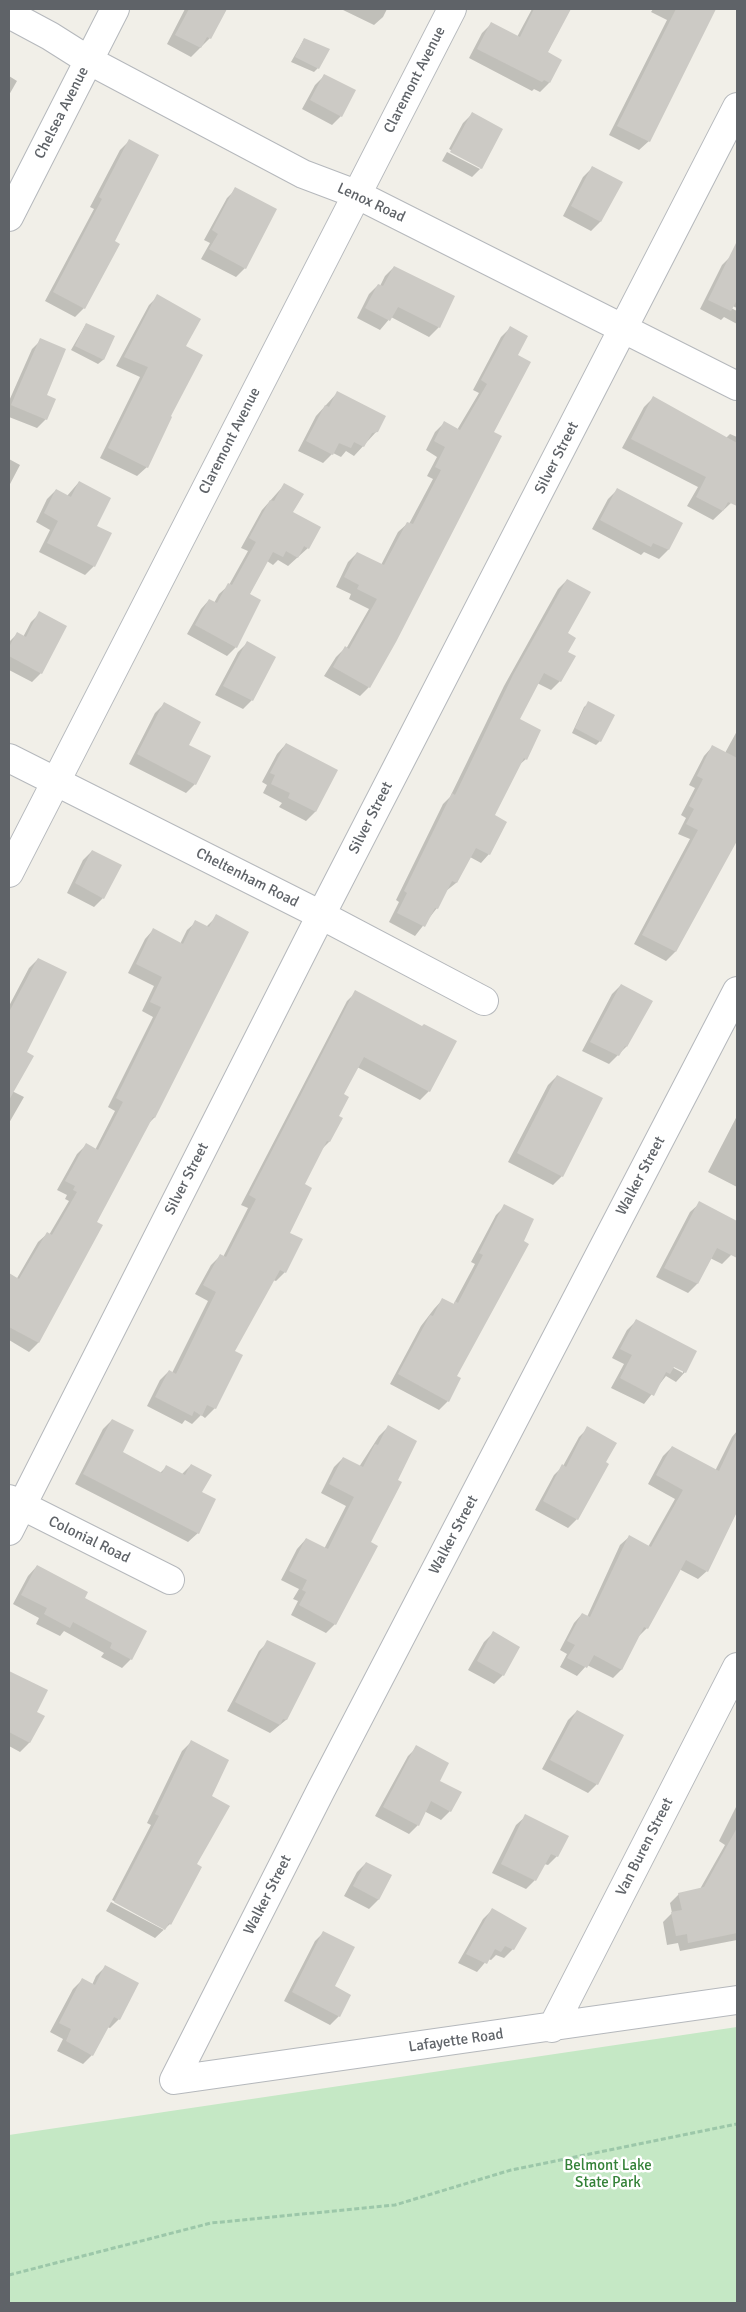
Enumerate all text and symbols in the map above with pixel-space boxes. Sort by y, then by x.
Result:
street label: Claremont Avenue [380,24,450,136]
street label: Chelsea Avenue [31,64,93,162]
street label: Lenox Road [334,179,408,227]
street label: Claremont Avenue [195,385,265,497]
street label: Silver Street [531,419,583,497]
street label: Silver Street [345,779,397,857]
street label: Cheltenham Road [193,844,301,912]
street label: Walker Street [613,1133,669,1219]
street label: Silver Street [161,1140,213,1218]
street label: Walker Street [426,1492,482,1578]
street label: Colonial Road [45,1513,133,1567]
street label: Van Buren Street [613,1795,677,1899]
street label: Walker Street [240,1852,296,1938]
street label: Lafayette Road [408,2025,504,2057]
park label: Belmont Lake State Park [564,2157,652,2192]

